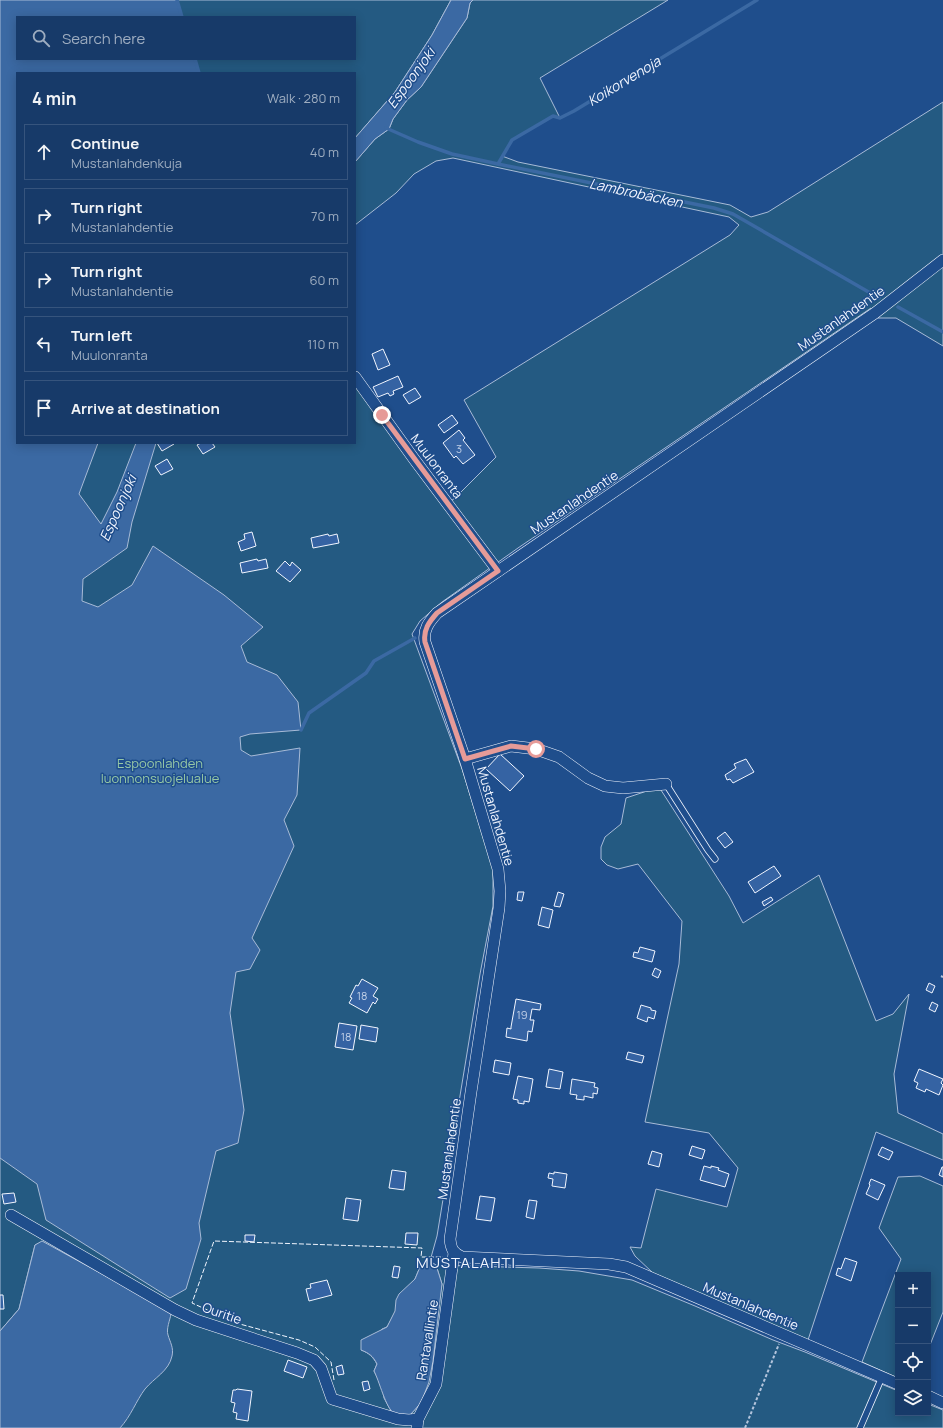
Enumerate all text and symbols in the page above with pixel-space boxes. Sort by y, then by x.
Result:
search box [16,16,356,60]
icon: search [30,27,52,49]
text: Search here [62,28,145,49]
water label: Espoonjoki [382,42,440,112]
water label: Koikorvenoja [584,51,665,110]
text: 4 min [32,87,76,110]
text: Walk · 280 m [267,89,340,107]
text: Continue [71,133,139,154]
icon: ahead [33,141,55,163]
text: 40 m [310,143,339,161]
text: Mustanlahdenkuja [71,154,182,172]
water label: Lambrobäcken [588,173,685,212]
text: Turn right [71,197,142,218]
icon: right [33,205,55,227]
text: 70 m [311,207,339,225]
text: Mustanlahdentie [71,218,173,236]
text: Turn right [71,261,142,282]
icon: right [33,269,55,291]
text: 60 m [309,271,339,289]
street label: Mustanlahdentie [794,281,888,355]
text: Mustanlahdentie [71,282,173,300]
text: Turn left [71,325,133,346]
icon: left [33,333,55,355]
text: 110 m [307,335,339,353]
text: Muulonranta [71,346,148,364]
icon: arrive [33,397,55,419]
text: Arrive at destination [71,398,220,419]
route end [373,406,391,424]
street label: Muulonranta [407,430,467,502]
house number: 3 [456,441,462,456]
street label: Mustanlahdentie [527,466,622,538]
water label: Espoonjoki [95,470,141,544]
route start [527,740,545,758]
park label: Espoonlahden luonnonsuojelualue [101,754,220,787]
street label: Mustanlahdentie [473,764,519,868]
house number: 18 [357,988,367,1003]
house number: 19 [516,1007,528,1022]
house number: 18 [341,1029,351,1044]
street label: Mustanlahdentie [433,1097,465,1201]
district label: MUSTALAHTI [416,1252,516,1273]
map controls [895,1272,931,1416]
button: + [895,1272,931,1308]
street label: Mustanlahdentie [700,1278,802,1334]
street label: Ouritie [200,1298,245,1328]
street label: Rantavallintie [412,1298,442,1382]
button: − [895,1308,931,1344]
button: locate [895,1344,931,1380]
button: layers [895,1380,931,1416]

